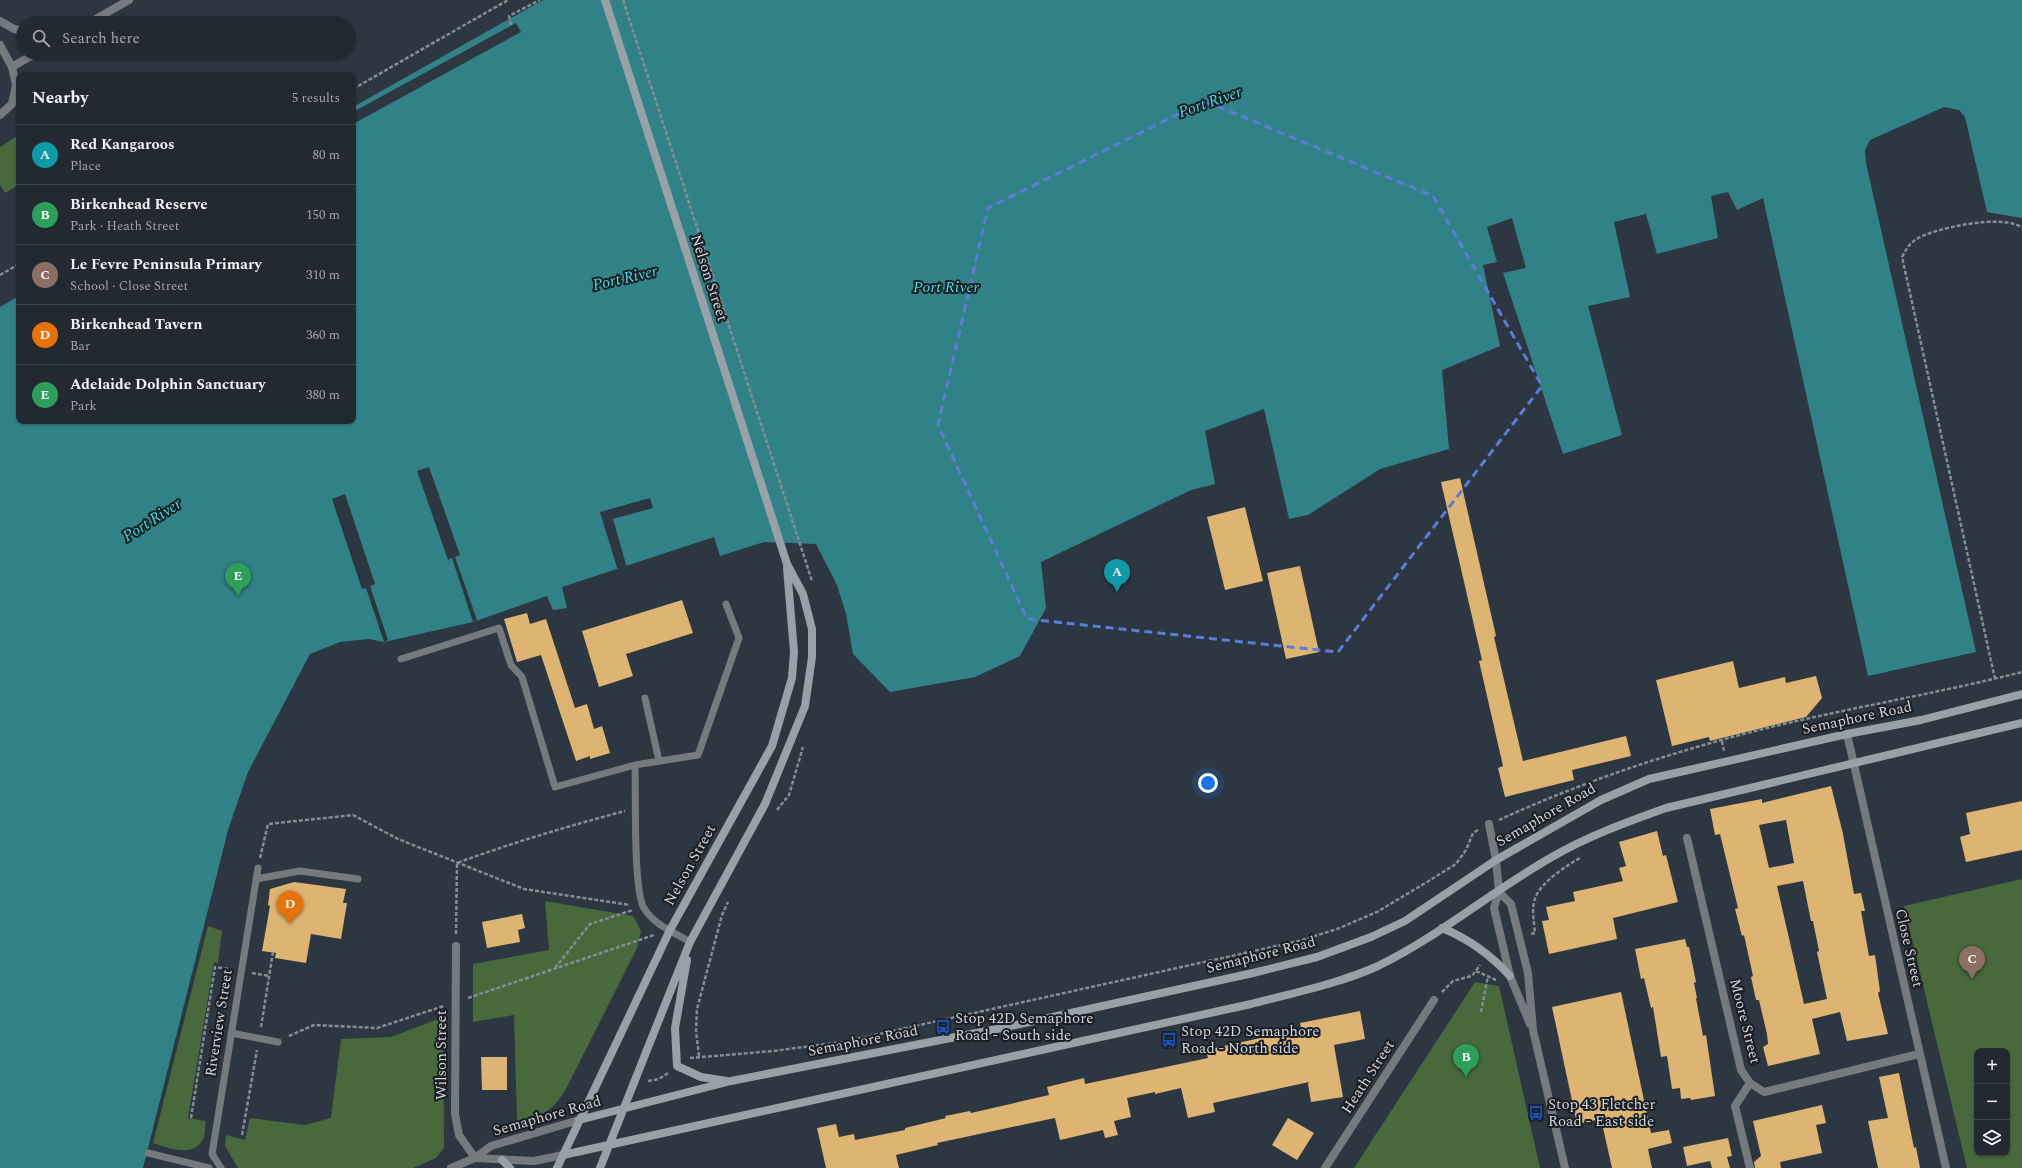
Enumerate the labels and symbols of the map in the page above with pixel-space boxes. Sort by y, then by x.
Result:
water label: Port River [1175,80,1245,124]
street label: Nelson Street [684,232,734,324]
water label: Port River [590,259,660,297]
water label: Port River [913,275,979,299]
water label: Port River [118,492,187,548]
pin: A [1104,559,1130,592]
pin: E [225,563,251,596]
street label: Semaphore Road [1800,695,1914,741]
your location [1198,773,1218,793]
street label: Semaphore Road [1492,777,1600,853]
street label: Nelson Street [658,820,722,910]
pin: D [277,891,303,924]
street label: Close Street [1889,906,1929,990]
street label: Semaphore Road [1204,930,1318,980]
pin: C [1959,946,1985,979]
street label: Riverview Street [199,968,239,1078]
street label: Moore Street [1723,976,1767,1066]
place label: Stop 42D Semaphore Road - South side [955,1007,1093,1047]
street label: Wilson Street [430,1010,453,1100]
bus stop icon: Stop 42D Semaphore Road - South side [934,1018,952,1036]
street label: Semaphore Road [806,1019,920,1063]
place label: Stop 42D Semaphore Road - North side [1181,1020,1319,1060]
bus stop icon: Stop 42D Semaphore Road - North side [1160,1031,1178,1049]
street label: Heath Street [1335,1036,1401,1118]
pin: B [1453,1044,1479,1077]
street label: Semaphore Road [490,1090,604,1142]
place label: Stop 43 Fletcher Road - East side [1548,1093,1656,1133]
bus stop icon: Stop 43 Fletcher Road - East side [1527,1104,1545,1122]

